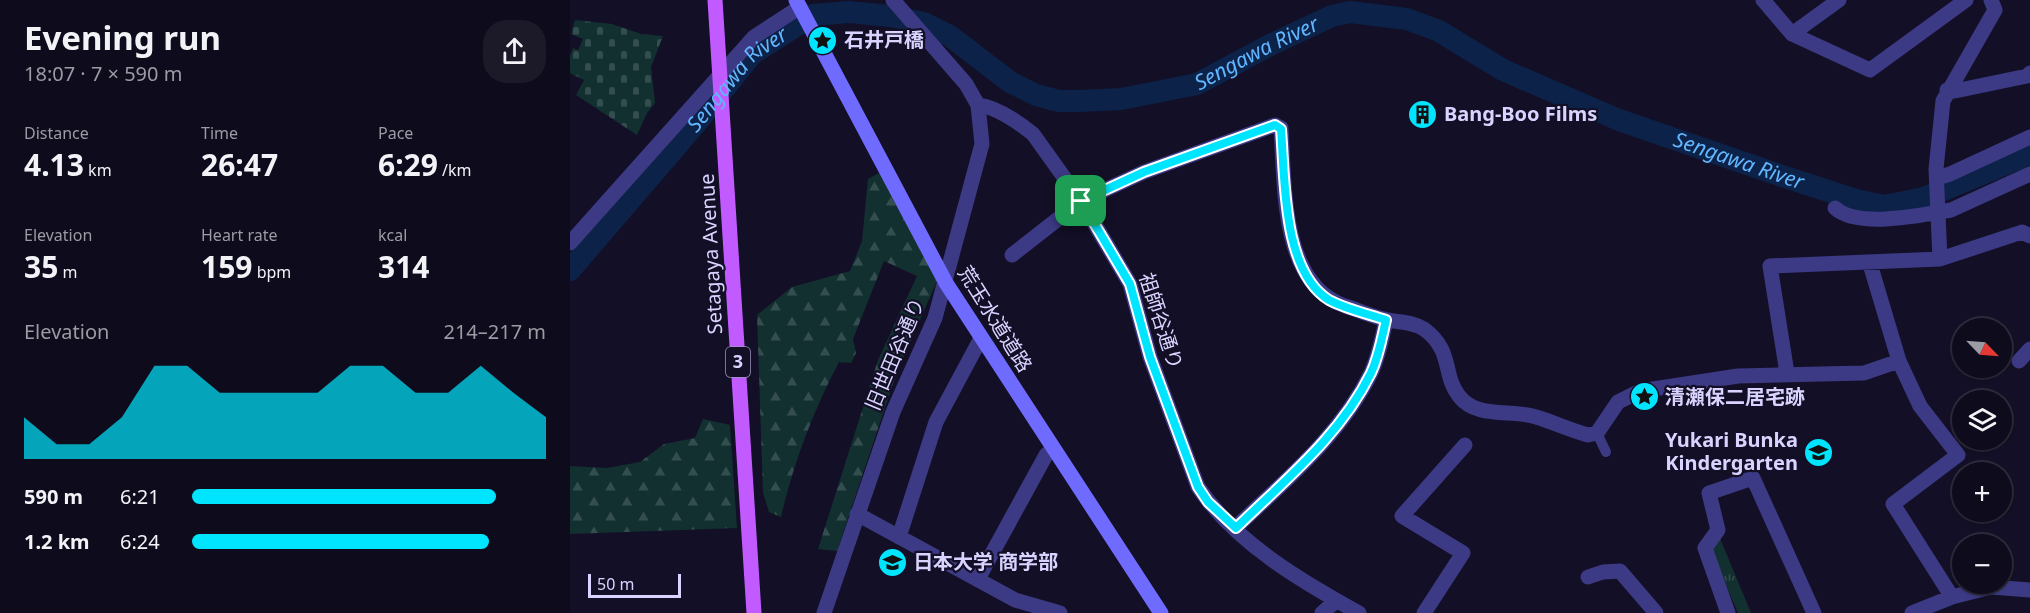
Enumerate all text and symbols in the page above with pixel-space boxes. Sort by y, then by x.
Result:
water label: Sengawa River [1189,9,1324,96]
text: Evening run [24,15,221,60]
water label: Sengawa River [680,19,794,137]
button: share [483,20,546,83]
place icon: 石井戸橋 [807,24,839,56]
place label: 石井戸橋 [844,26,924,53]
text: 18:07 · 7 × 590 m [24,60,182,87]
building icon: Bang-Boo Films [1407,98,1439,130]
place label: Bang-Boo Films [1444,100,1597,127]
text: Distance [24,122,89,144]
text: Time [201,122,238,144]
text: Pace [378,122,413,144]
water label: Sengawa River [1670,125,1809,196]
text: 4.13 [24,144,84,185]
text: 26:47 [201,144,278,185]
text: 6:29 [378,144,438,185]
text: km [84,159,112,181]
text: /km [438,159,472,181]
street label: Setagaya Avenue [693,173,728,335]
pin [1055,175,1106,226]
icon: arrive [1064,184,1097,217]
text: Elevation [24,224,92,246]
text: Heart rate [201,224,277,246]
text: kcal [378,224,407,246]
text: 35 [24,246,58,287]
text: 159 [201,246,252,287]
text: 314 [378,246,429,287]
text: m [58,261,77,283]
text: bpm [252,261,291,283]
street label: 荒玉水道道路 [952,261,1039,377]
street label: 祖師谷通り [1133,269,1190,373]
street label: 旧世田谷通り [859,293,930,414]
text: Elevation [24,318,109,345]
text: 214–217 m [443,318,546,345]
north arrow [1952,318,2012,378]
map controls [1952,318,2012,594]
road number: 3 [726,347,750,377]
place icon: 清瀬保二居宅跡 [1628,381,1660,413]
place label: 清瀬保二居宅跡 [1665,383,1805,410]
button: layers [1952,390,2012,450]
place label: Yukari Bunka Kindergarten [1665,426,1798,476]
school or university icon: Yukari Bunka Kindergarten [1803,436,1835,468]
button: + [1952,462,2012,522]
text: 590 m [24,483,83,510]
text: 6:21 [120,483,160,510]
text: 1.2 km [24,528,90,555]
text: 6:24 [120,528,160,555]
button: − [1952,534,2012,594]
school or university icon: 日本大学 商学部 [876,546,908,578]
place label: 日本大学 商学部 [913,548,1058,575]
scale bar [588,571,681,598]
text: 50 m [597,573,634,595]

